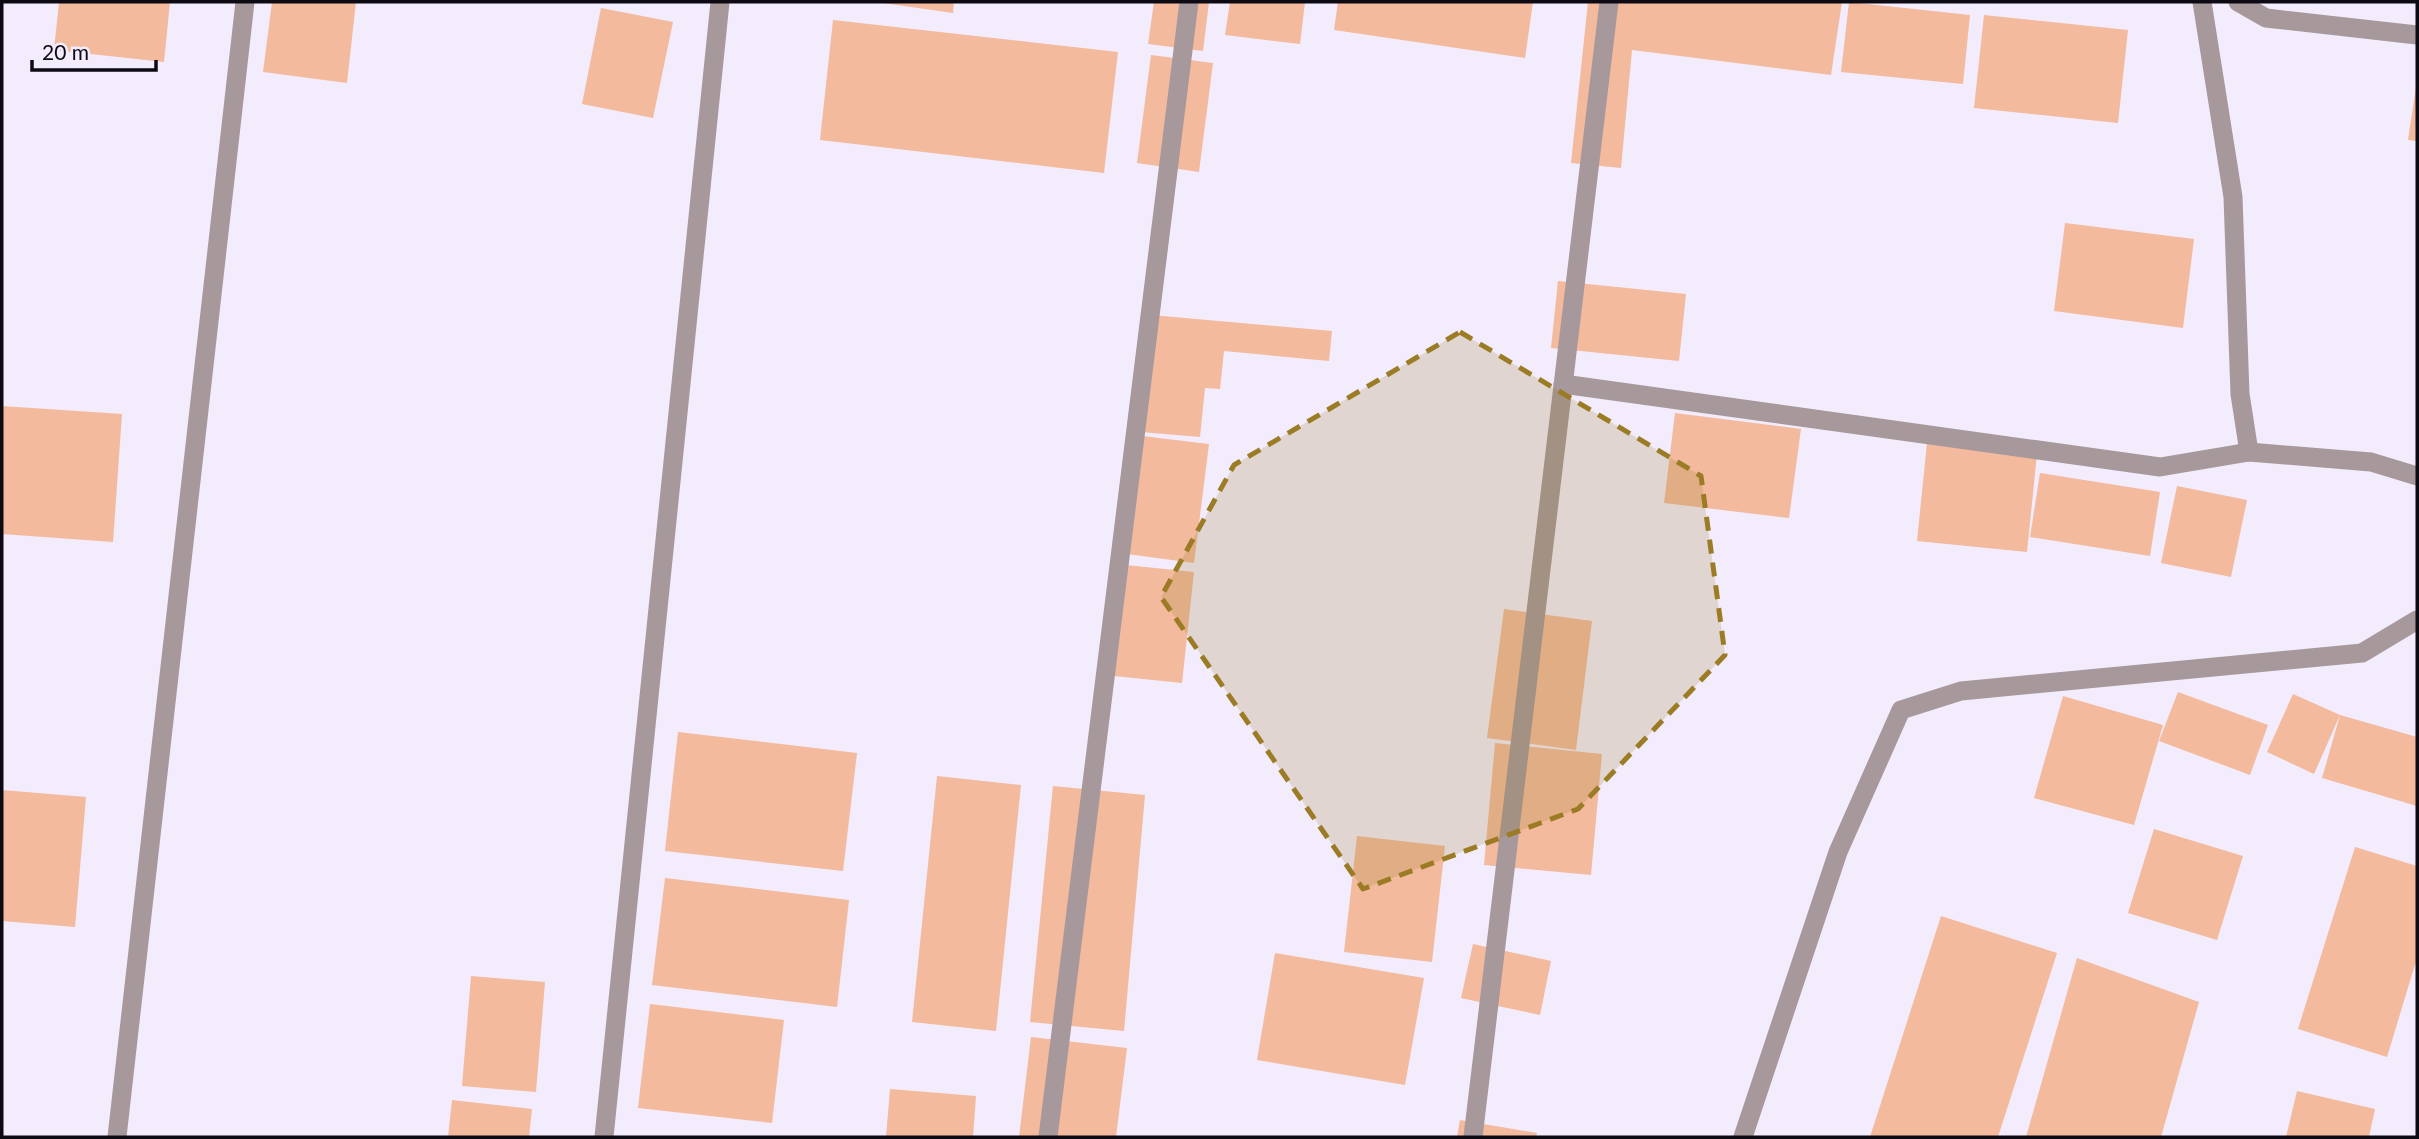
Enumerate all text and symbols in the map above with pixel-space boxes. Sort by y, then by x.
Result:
scale bar [32,28,156,72]
text: 20 m [42,39,89,64]

